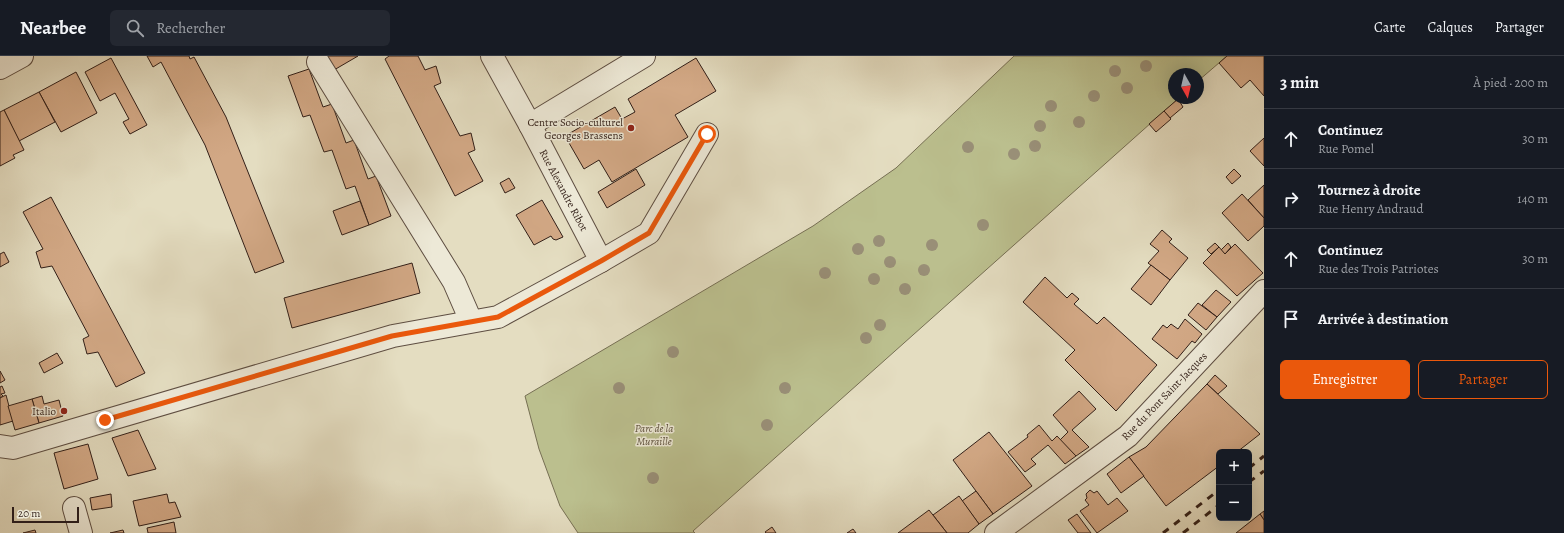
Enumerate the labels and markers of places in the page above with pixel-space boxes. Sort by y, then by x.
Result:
place label: Centre Socio-culturel Georges Brassens [527,115,623,143]
marker: Centre Socio-culturel Georges Brassens [626,123,636,133]
place label: Italio [32,404,57,419]
marker: Italio [59,406,69,416]

